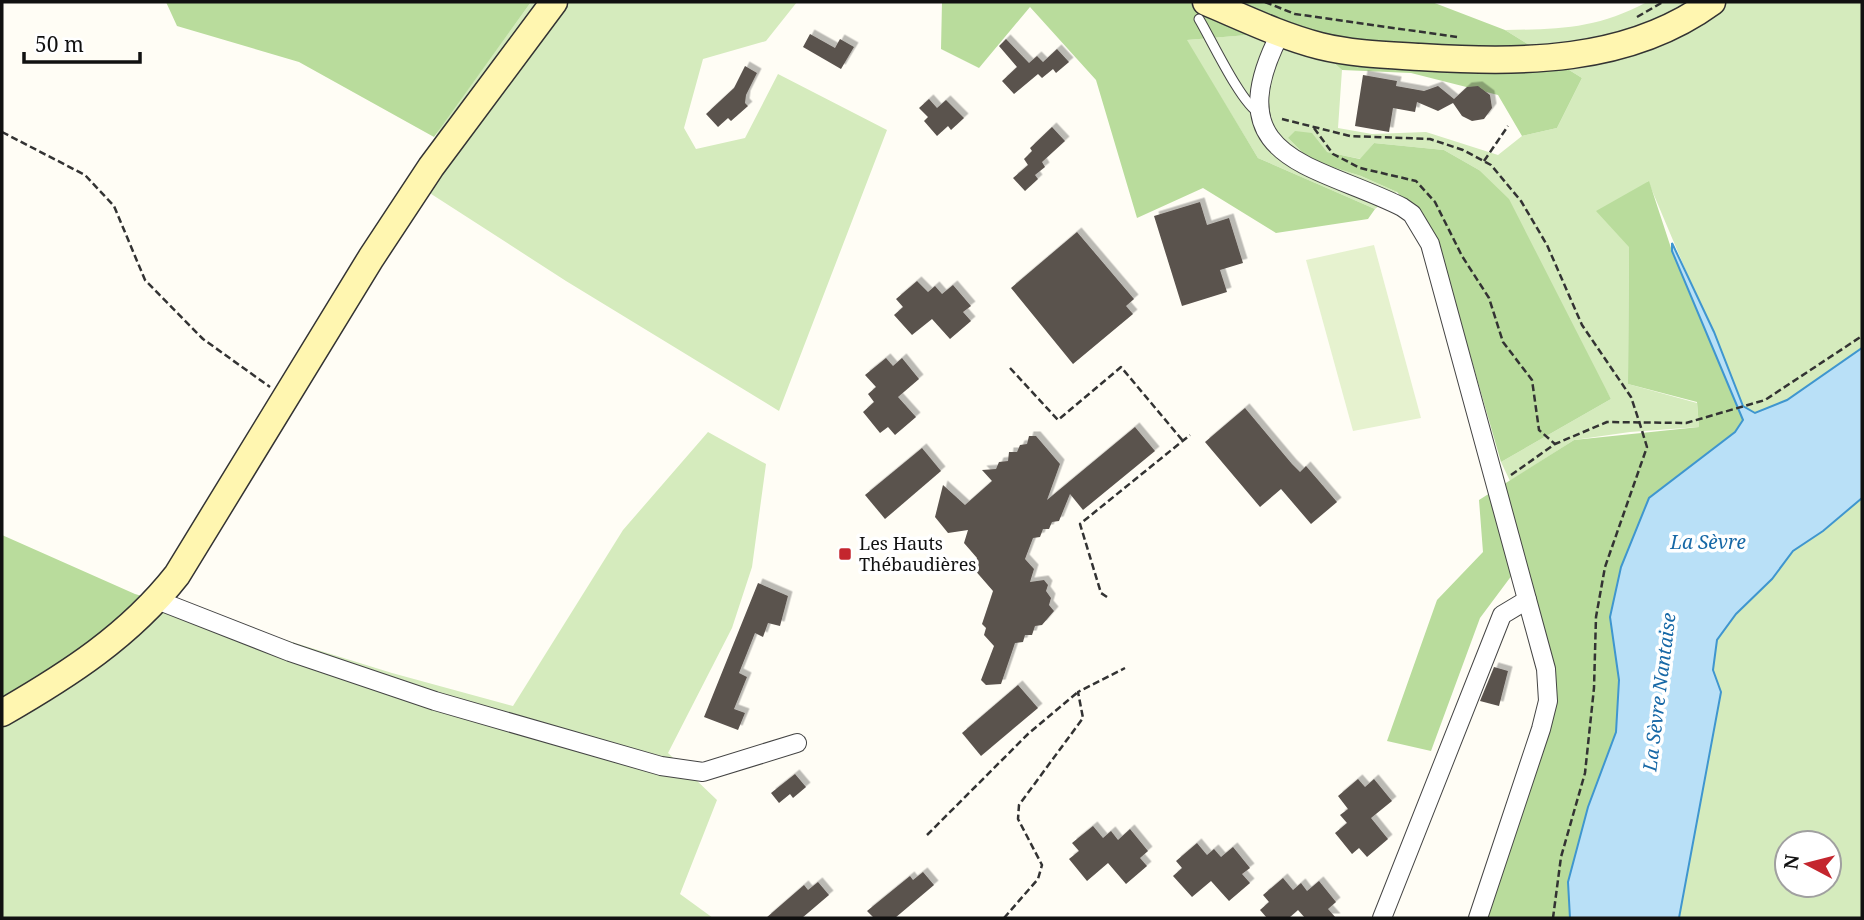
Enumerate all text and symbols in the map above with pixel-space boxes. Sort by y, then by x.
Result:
scale bar [24,21,140,65]
text: 50 m [35,30,84,58]
water label: La Sèvre [1669,529,1746,555]
place label: Les Hauts Thébaudières [859,531,976,576]
marker: Les Hauts Thébaudières [837,546,853,562]
water label: La Sèvre Nantaise [1636,611,1682,774]
north arrow [1773,829,1843,899]
text: N [1777,853,1805,871]

